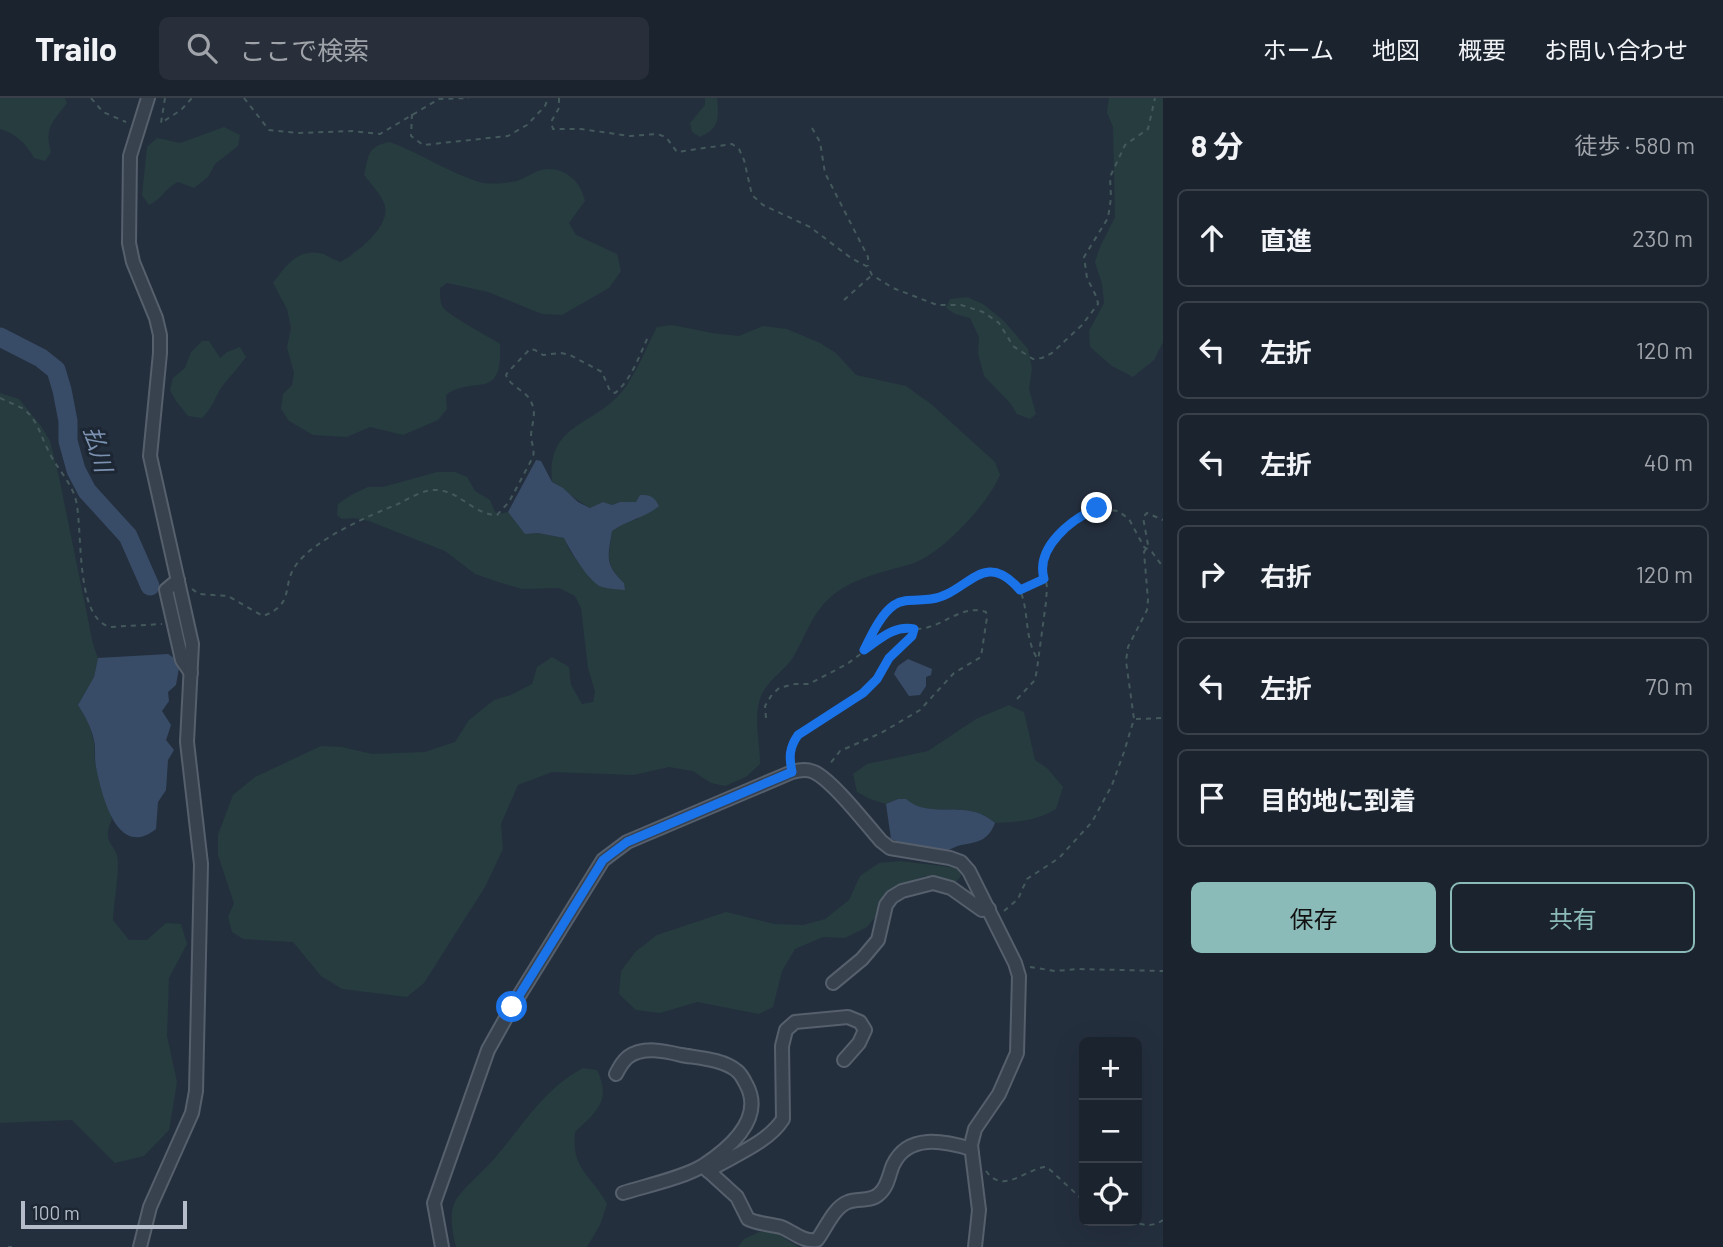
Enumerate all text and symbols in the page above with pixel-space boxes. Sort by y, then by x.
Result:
search box [159,17,649,80]
text: Trailo [35,28,117,68]
icon: search [183,29,221,67]
text: ここで検索 [239,34,369,65]
text: ホーム [1263,35,1334,64]
text: 地図 [1372,35,1420,64]
text: 概要 [1458,35,1506,64]
text: お問い合わせ [1544,35,1688,64]
text: 8 分 [1191,127,1243,163]
text: 徒歩 · 580 m [1575,131,1695,159]
icon: ahead [1193,219,1231,257]
text: 直進 [1260,224,1312,255]
text: 230 m [1632,224,1693,252]
icon: left [1193,331,1231,369]
text: 左折 [1260,336,1312,367]
text: 120 m [1636,336,1693,364]
water label: 払川 [79,423,120,478]
icon: left [1193,443,1231,481]
text: 左折 [1260,448,1312,479]
text: 40 m [1644,448,1693,476]
route end [1081,492,1112,523]
icon: right [1193,555,1231,593]
text: 右折 [1260,560,1312,591]
text: 120 m [1636,560,1693,588]
icon: left [1193,667,1231,705]
text: 左折 [1260,672,1312,703]
text: 70 m [1646,672,1693,700]
icon: arrive [1193,779,1231,817]
text: 目的地に到着 [1260,784,1416,815]
button: 保存 [1191,882,1436,953]
button: 共有 [1450,882,1695,953]
route start [496,991,527,1022]
map controls [1079,1037,1142,1226]
button: + [1079,1037,1142,1100]
button: − [1079,1100,1142,1163]
button: locate [1079,1163,1142,1226]
scale bar [21,1198,187,1230]
text: 100 m [32,1201,80,1224]

